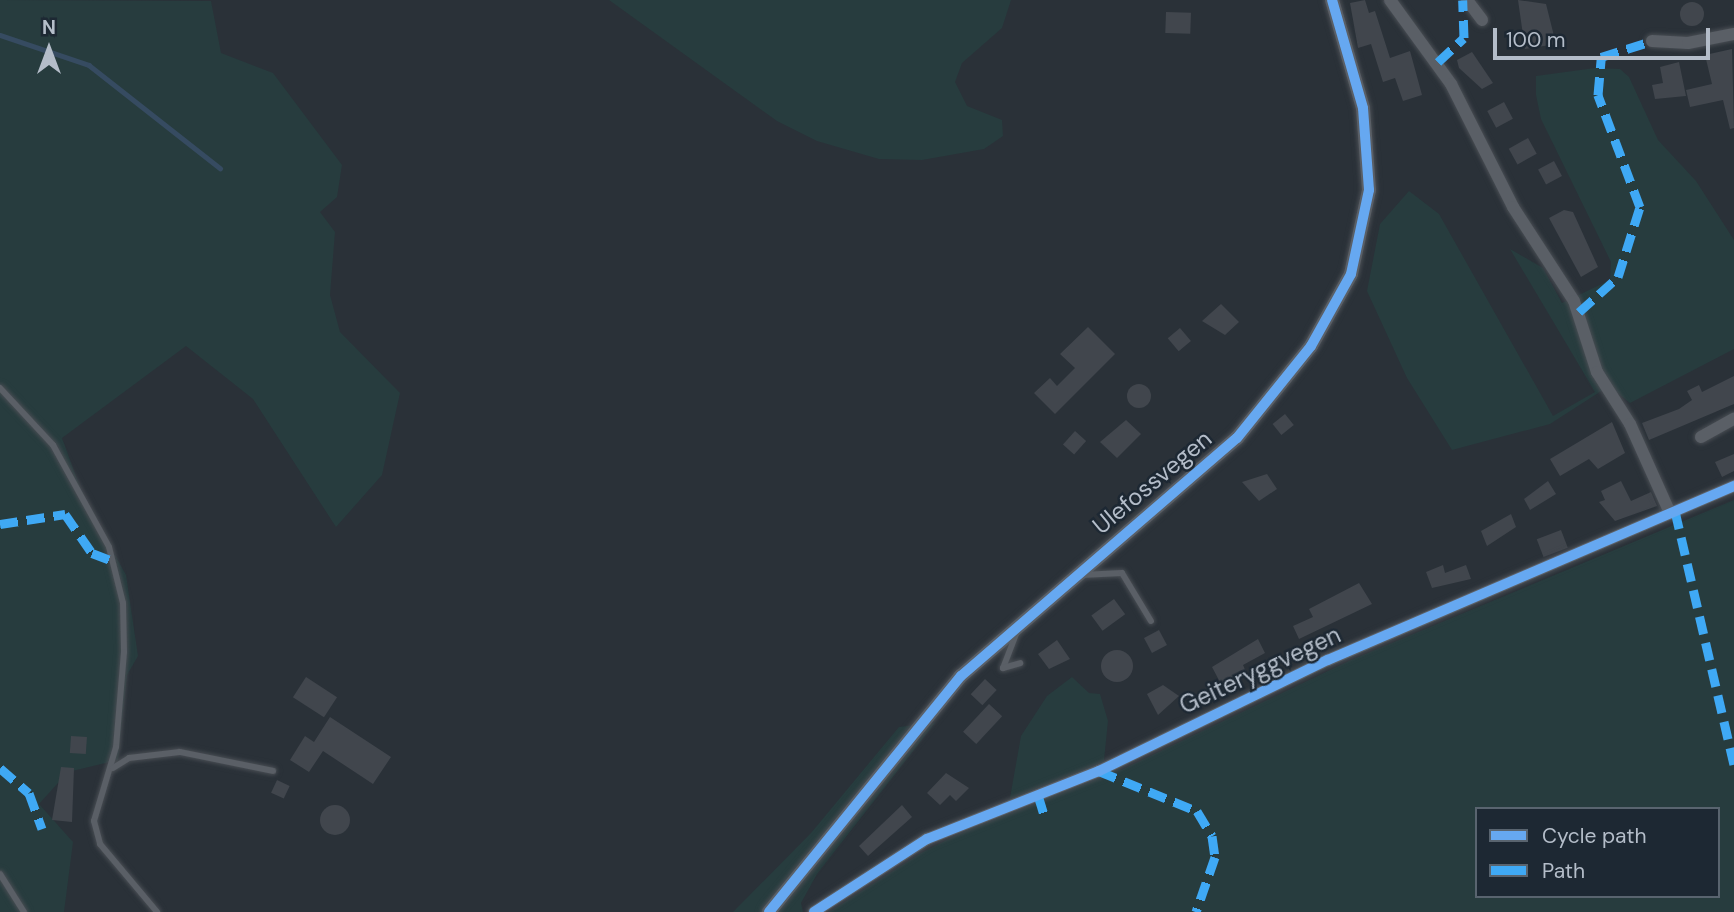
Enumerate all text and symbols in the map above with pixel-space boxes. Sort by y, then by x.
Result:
north arrow [14,14,84,84]
scale bar [1496,14,1713,58]
text: N [42,15,56,40]
text: 100 m [1506,26,1566,54]
street label: Ulefossvegen [1087,424,1217,540]
street label: Geiteryggvegen [1175,620,1345,720]
legend [1475,807,1720,898]
text: Cycle path [1542,822,1647,850]
text: Path [1542,857,1585,885]

